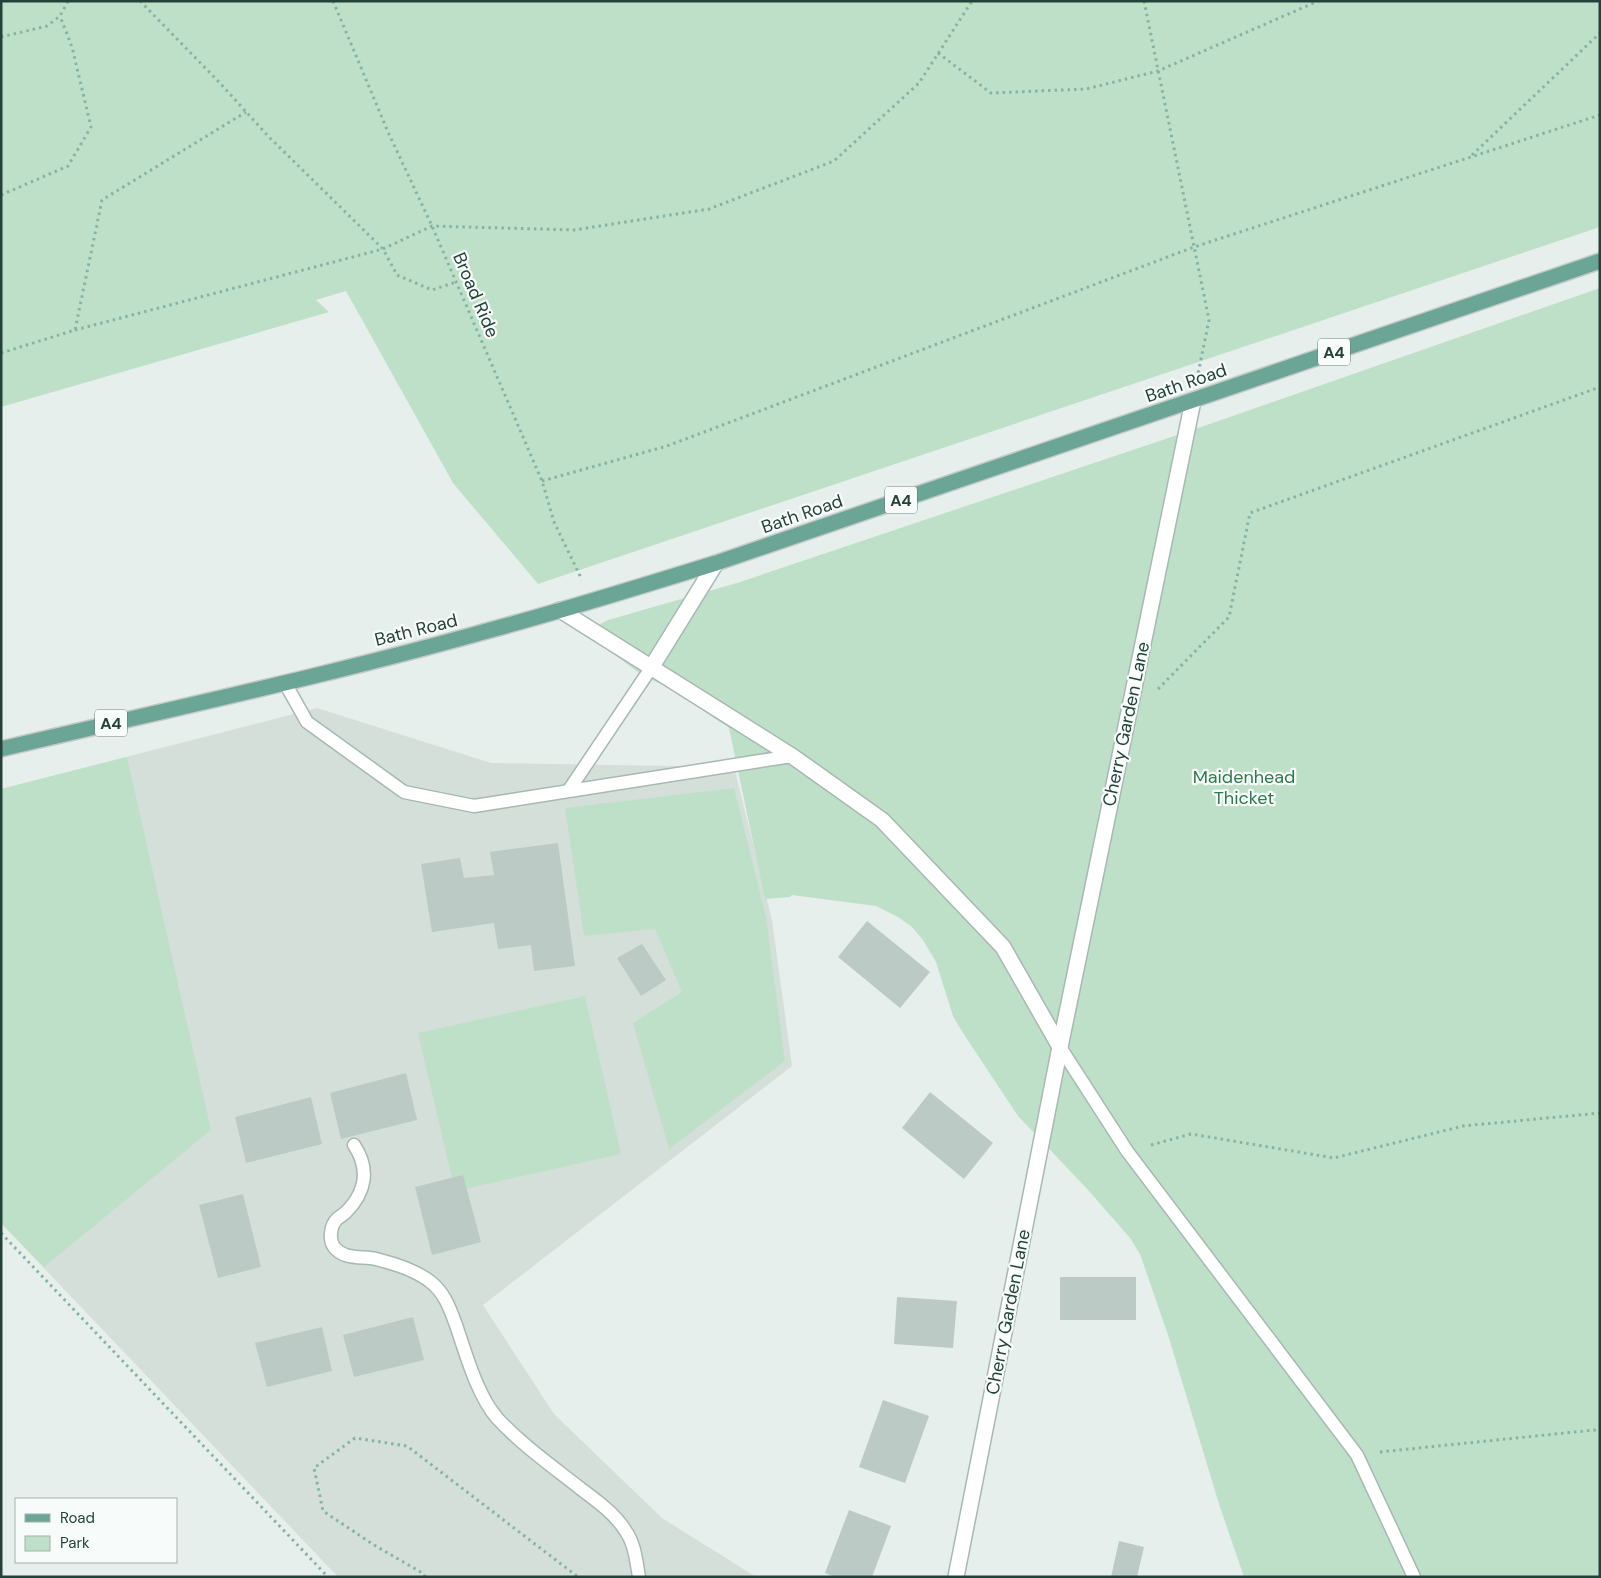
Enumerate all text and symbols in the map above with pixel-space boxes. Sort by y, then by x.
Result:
street label: Broad Ride [447,249,505,341]
road number: A4 [1318,338,1350,366]
street label: Bath Road [1142,358,1230,408]
road number: A4 [885,486,917,514]
street label: Bath Road [758,489,846,539]
street label: Bath Road [372,608,460,652]
street label: Cherry Garden Lane [1097,639,1155,809]
road number: A4 [95,710,127,736]
park label: Maidenhead Thicket [1193,765,1295,810]
street label: Cherry Garden Lane [980,1227,1036,1397]
legend [15,1498,178,1563]
text: Road [60,1508,95,1528]
text: Park [60,1533,90,1553]

